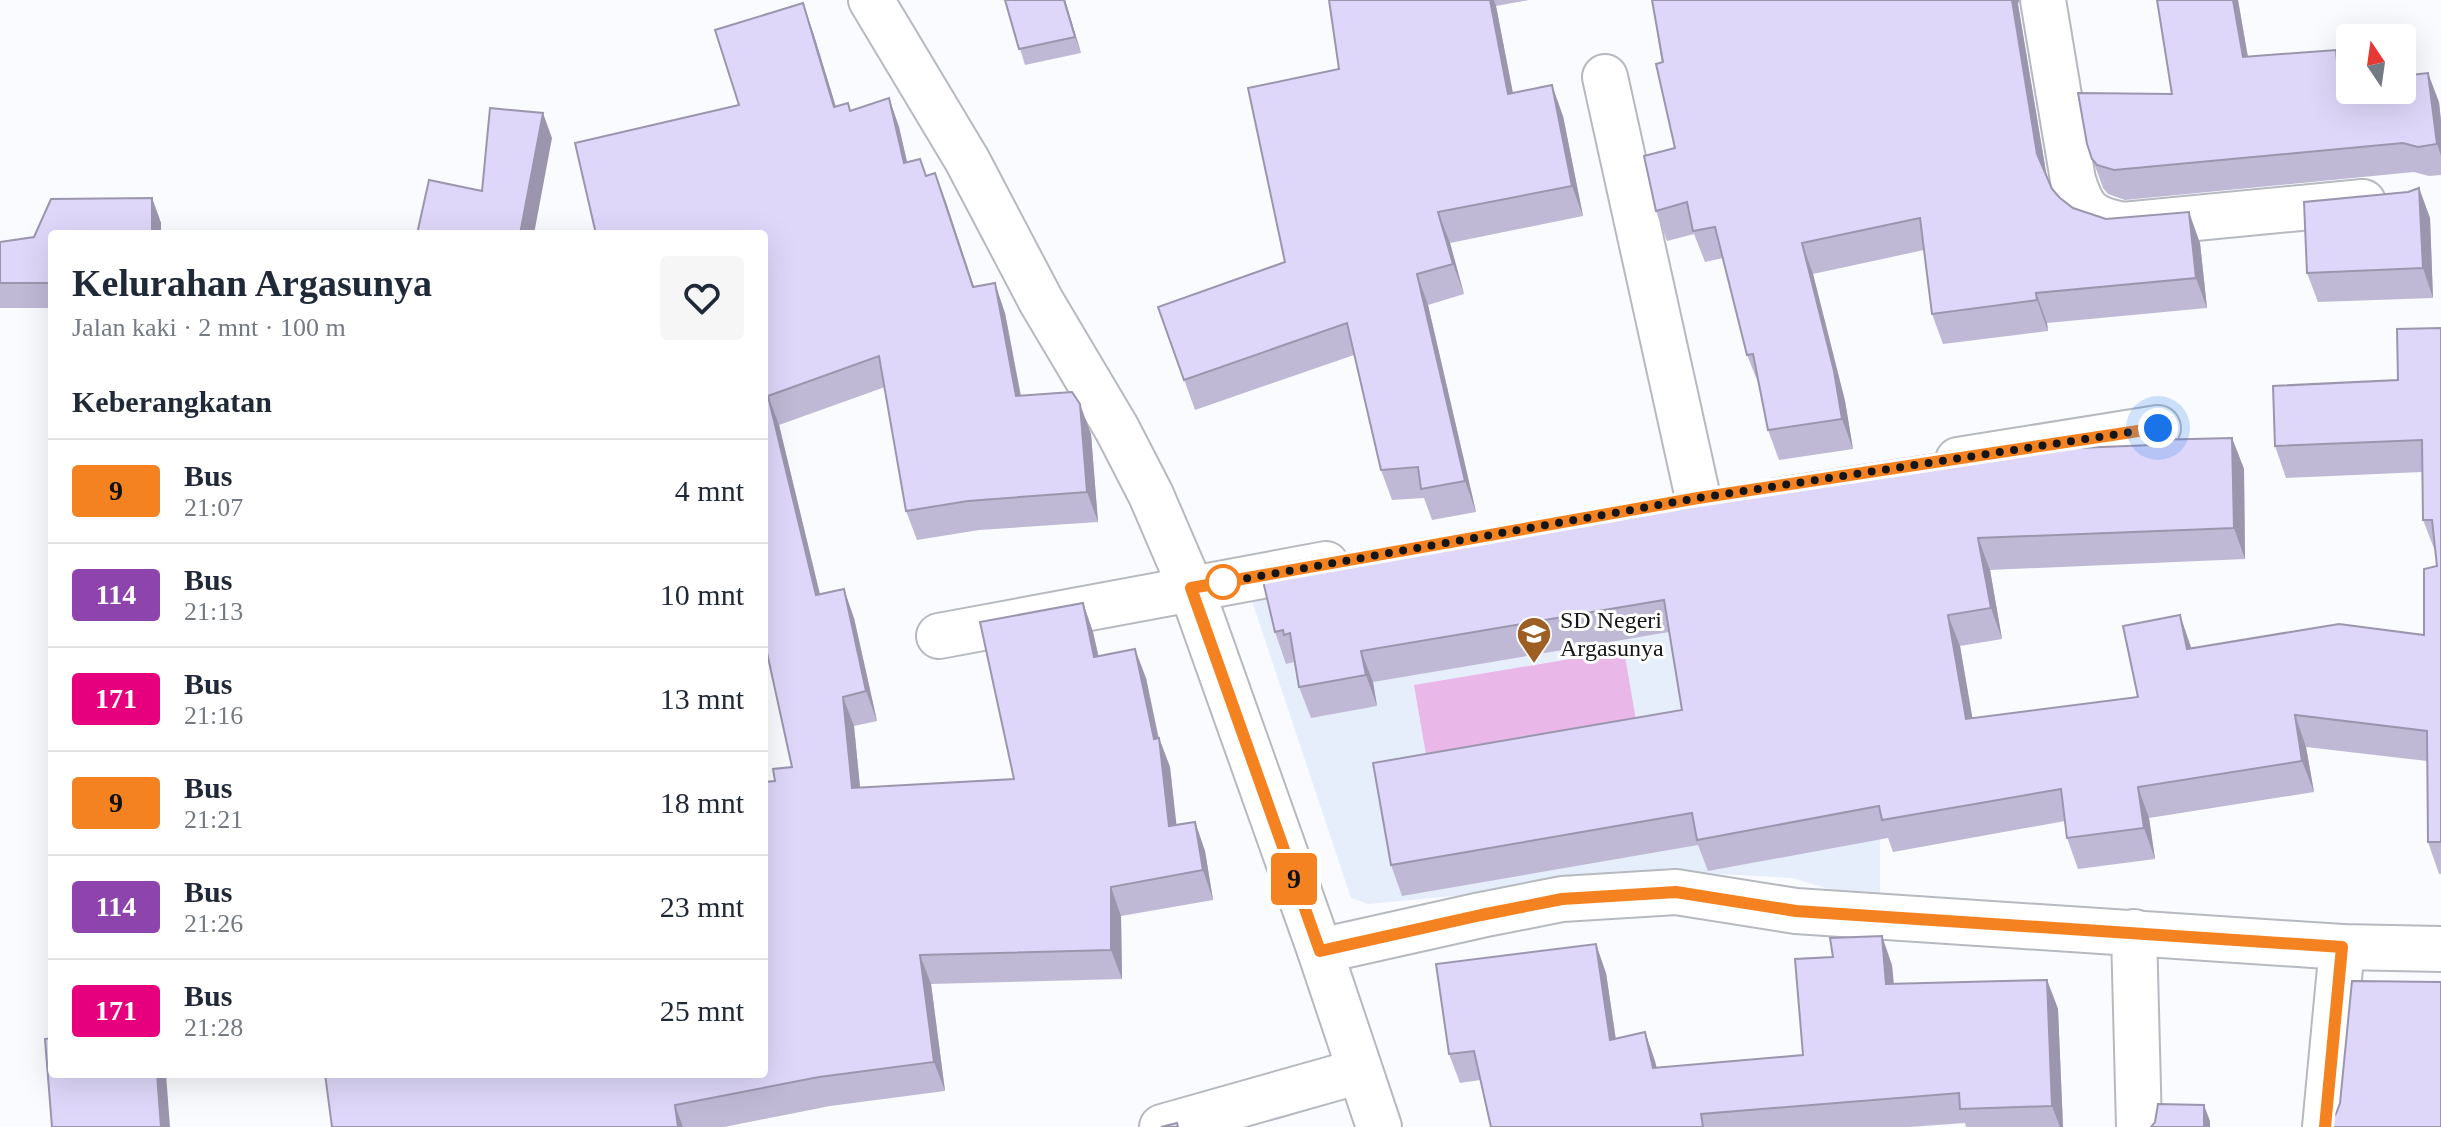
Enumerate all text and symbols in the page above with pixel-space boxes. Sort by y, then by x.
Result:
north arrow [2336,24,2416,104]
map controls [2336,24,2416,104]
button: heart [660,256,744,340]
text: Kelurahan Argasunya [72,262,432,304]
text: Jalan kaki · 2 mnt · 100 m [72,313,346,342]
text: Keberangkatan [72,385,272,418]
your location [2138,408,2178,448]
text: Bus [184,459,232,492]
text: 4 mnt [675,474,744,507]
text: 9 [109,475,123,506]
text: 21:07 [184,493,243,522]
text: Bus [184,563,232,596]
unlabelled marker [1206,565,1240,599]
text: 10 mnt [660,578,744,611]
text: 114 [96,579,136,610]
text: 21:13 [184,597,243,626]
place label: SD Negeri Argasunya [1560,607,1664,661]
school or university icon: SD Negeri Argasunya [1515,615,1553,665]
text: Bus [184,667,232,700]
text: 13 mnt [660,682,744,715]
text: 171 [95,683,137,714]
text: 21:16 [184,701,243,730]
text: Bus [184,771,232,804]
text: 18 mnt [660,786,744,819]
text: 9 [109,787,123,818]
text: 21:21 [184,805,243,834]
line badge: 9 [1268,853,1320,905]
text: 9 [1287,863,1301,894]
text: Bus [184,875,232,908]
text: 23 mnt [660,890,744,923]
text: 114 [96,891,136,922]
text: 21:26 [184,909,243,938]
text: Bus [184,979,232,1012]
text: 25 mnt [660,994,744,1027]
text: 171 [95,995,137,1026]
text: 21:28 [184,1013,243,1042]

